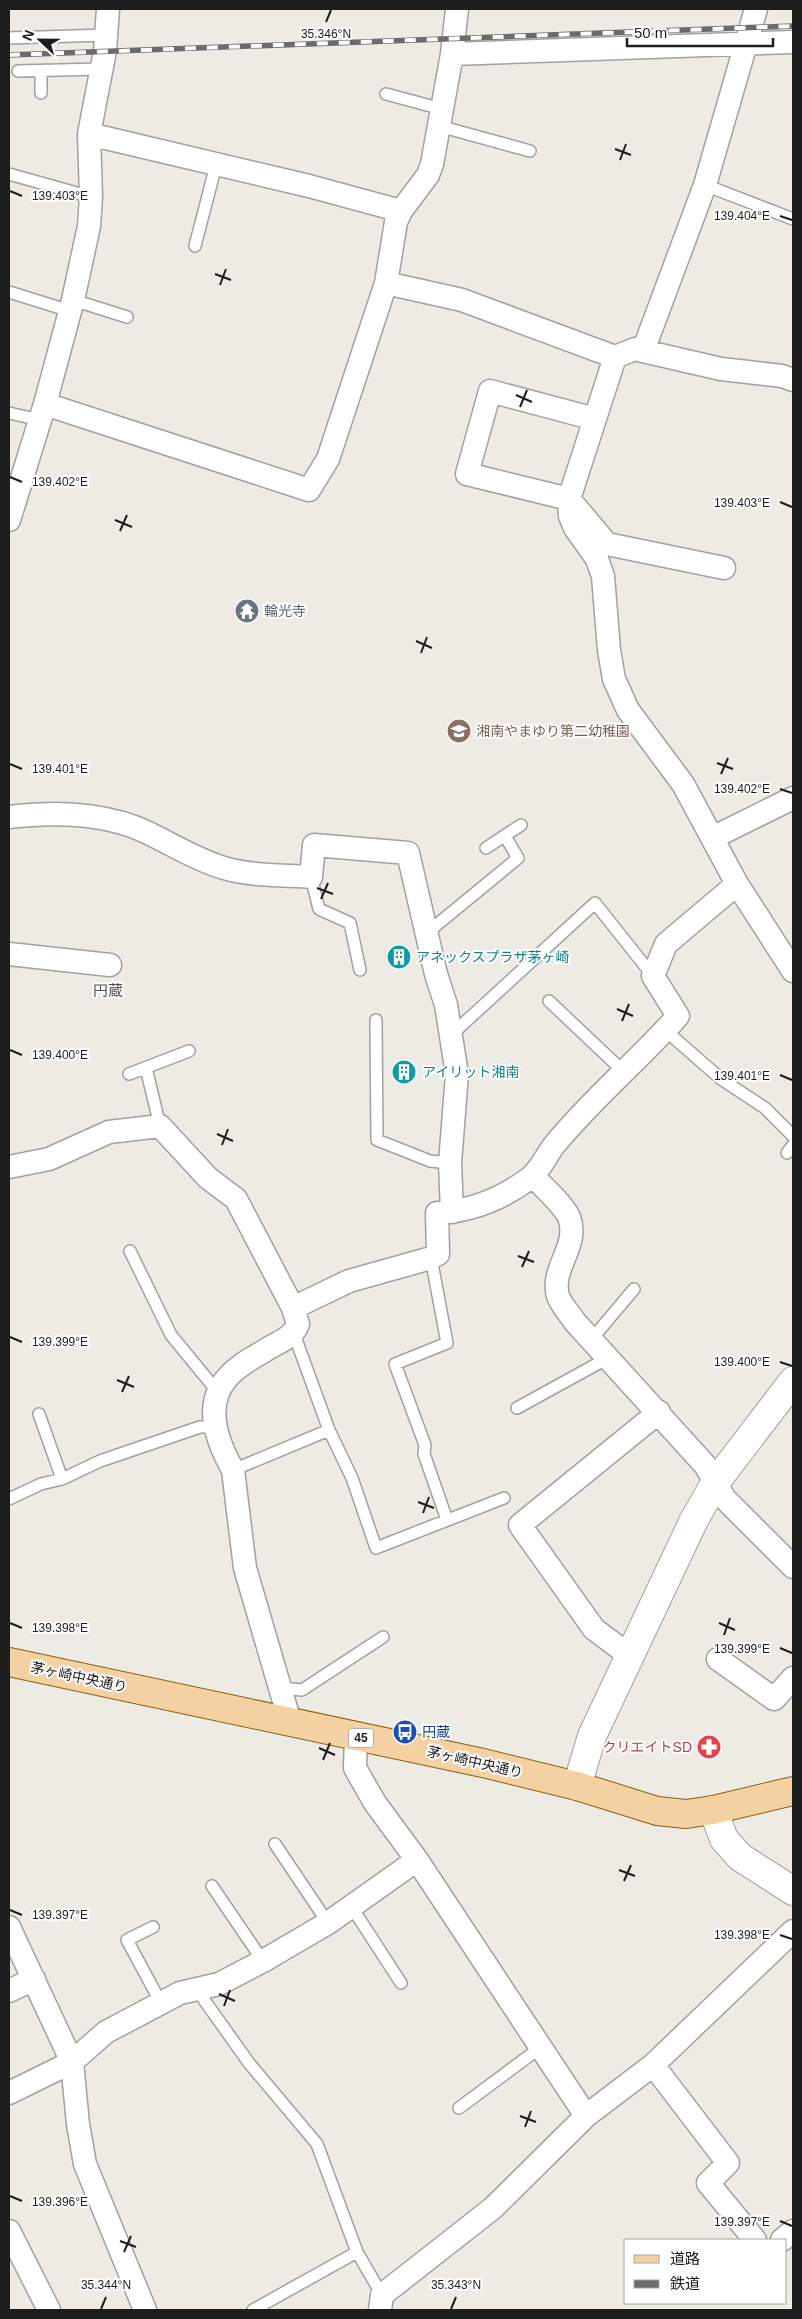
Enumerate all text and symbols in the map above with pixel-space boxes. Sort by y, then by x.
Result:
north arrow [15,15,65,65]
scale bar [627,15,773,47]
text: 50 m [634,24,667,41]
text: N [19,27,37,43]
text: 35.346°N [301,27,351,41]
text: 139.403°E [32,189,88,203]
text: 139.404°E [714,209,770,223]
text: 139.402°E [32,475,88,489]
text: 139.403°E [714,496,770,510]
temple icon: 輪光寺 [234,598,260,624]
place label: 輪光寺 [264,603,306,619]
school or university icon: 湘南やまゆり第二幼稚園 [446,718,472,744]
place label: 湘南やまゆり第二幼稚園 [476,723,630,739]
text: 139.401°E [32,762,88,776]
text: 139.402°E [714,782,770,796]
building icon: アネックスプラザ茅ヶ崎 [386,944,412,970]
place label: アネックスプラザ茅ヶ崎 [416,949,570,965]
district label: 円蔵 [93,982,123,999]
text: 139.400°E [32,1048,88,1062]
building icon: アイリット湘南 [391,1059,417,1085]
place label: アイリット湘南 [422,1064,519,1080]
text: 139.401°E [714,1069,770,1083]
text: 139.399°E [32,1335,88,1349]
text: 139.400°E [714,1355,770,1369]
text: 139.398°E [32,1621,88,1635]
text: 139.399°E [714,1642,770,1656]
street label: 茅ヶ崎中央通り [29,1659,129,1695]
bus stop icon: 円蔵 [392,1719,418,1745]
place label: 円蔵 [422,1724,450,1740]
road number: 45 [348,1729,374,1748]
pharmacy icon: クリエイトSD [696,1734,722,1760]
place label: クリエイトSD [603,1739,692,1755]
street label: 茅ヶ崎中央通り [425,1743,525,1781]
text: 139.397°E [32,1908,88,1922]
text: 139.398°E [714,1928,770,1942]
text: 139.396°E [32,2195,88,2209]
text: 139.397°E [714,2215,770,2229]
legend [624,2239,787,2304]
text: 道路 [670,2250,700,2267]
text: 鉄道 [670,2275,700,2292]
text: 35.344°N [81,2278,131,2292]
text: 35.343°N [431,2278,481,2292]

